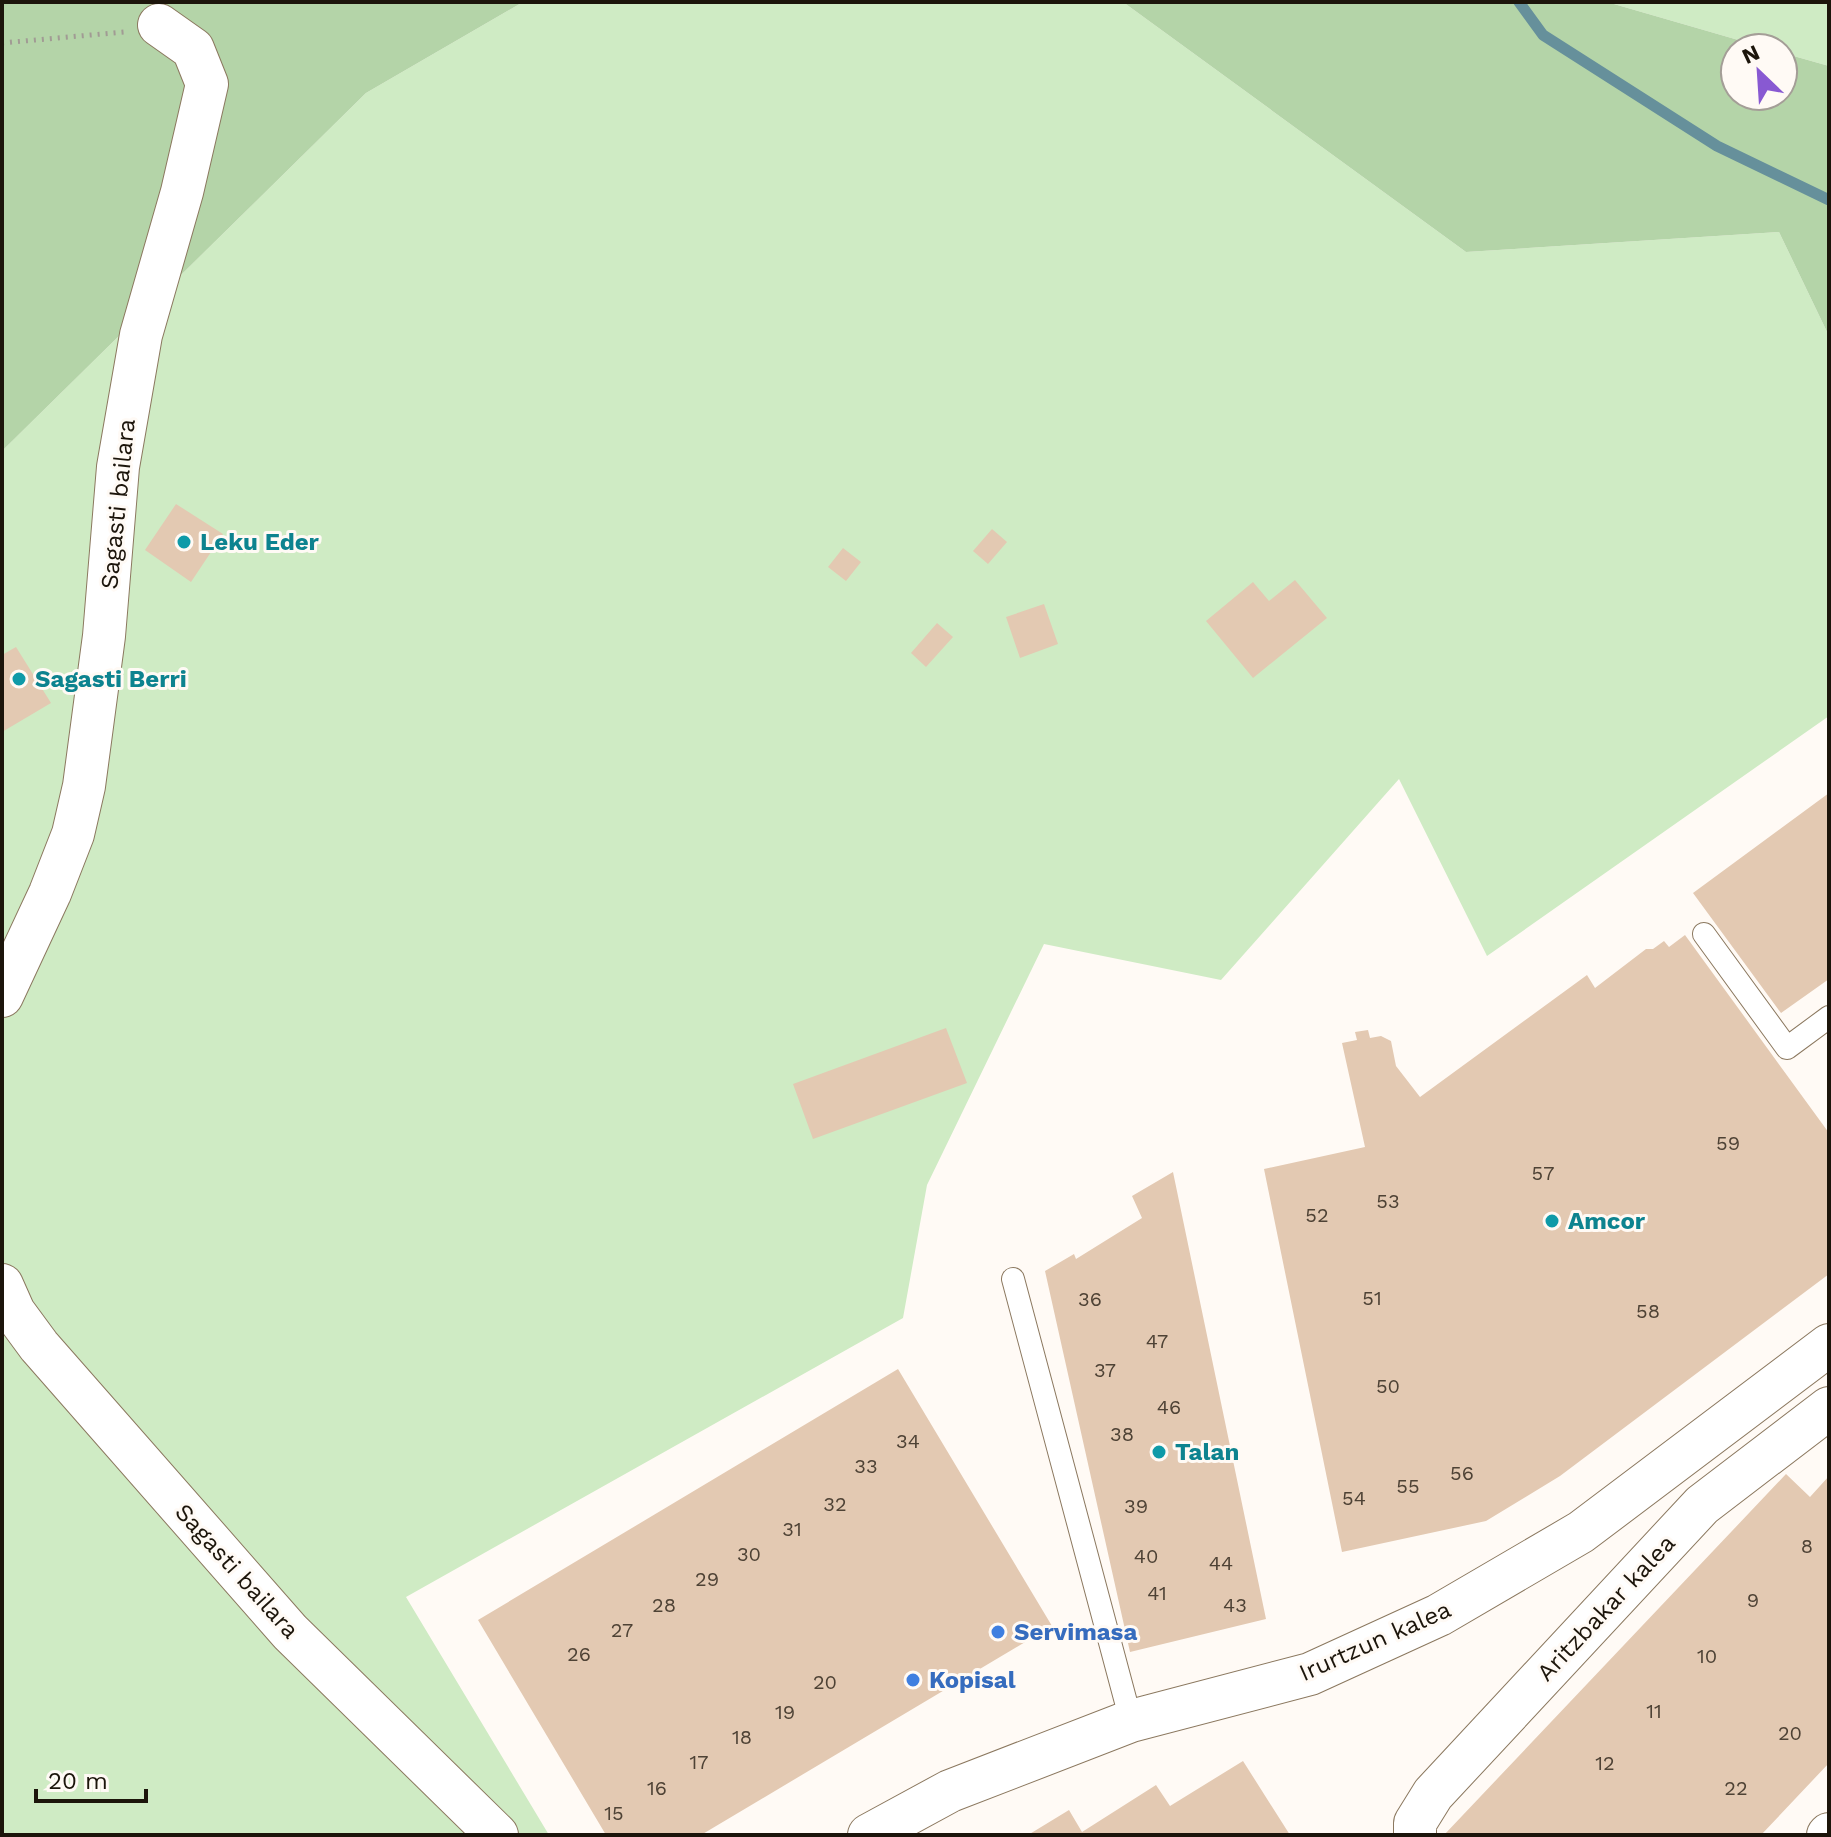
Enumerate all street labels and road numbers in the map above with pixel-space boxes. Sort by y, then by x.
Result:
street label: Sagasti bailara [95,417,141,591]
street label: Sagasti bailara [169,1498,305,1644]
street label: Aritzbakar kalea [1531,1529,1681,1687]
street label: Irurtzun kalea [1295,1595,1455,1687]

